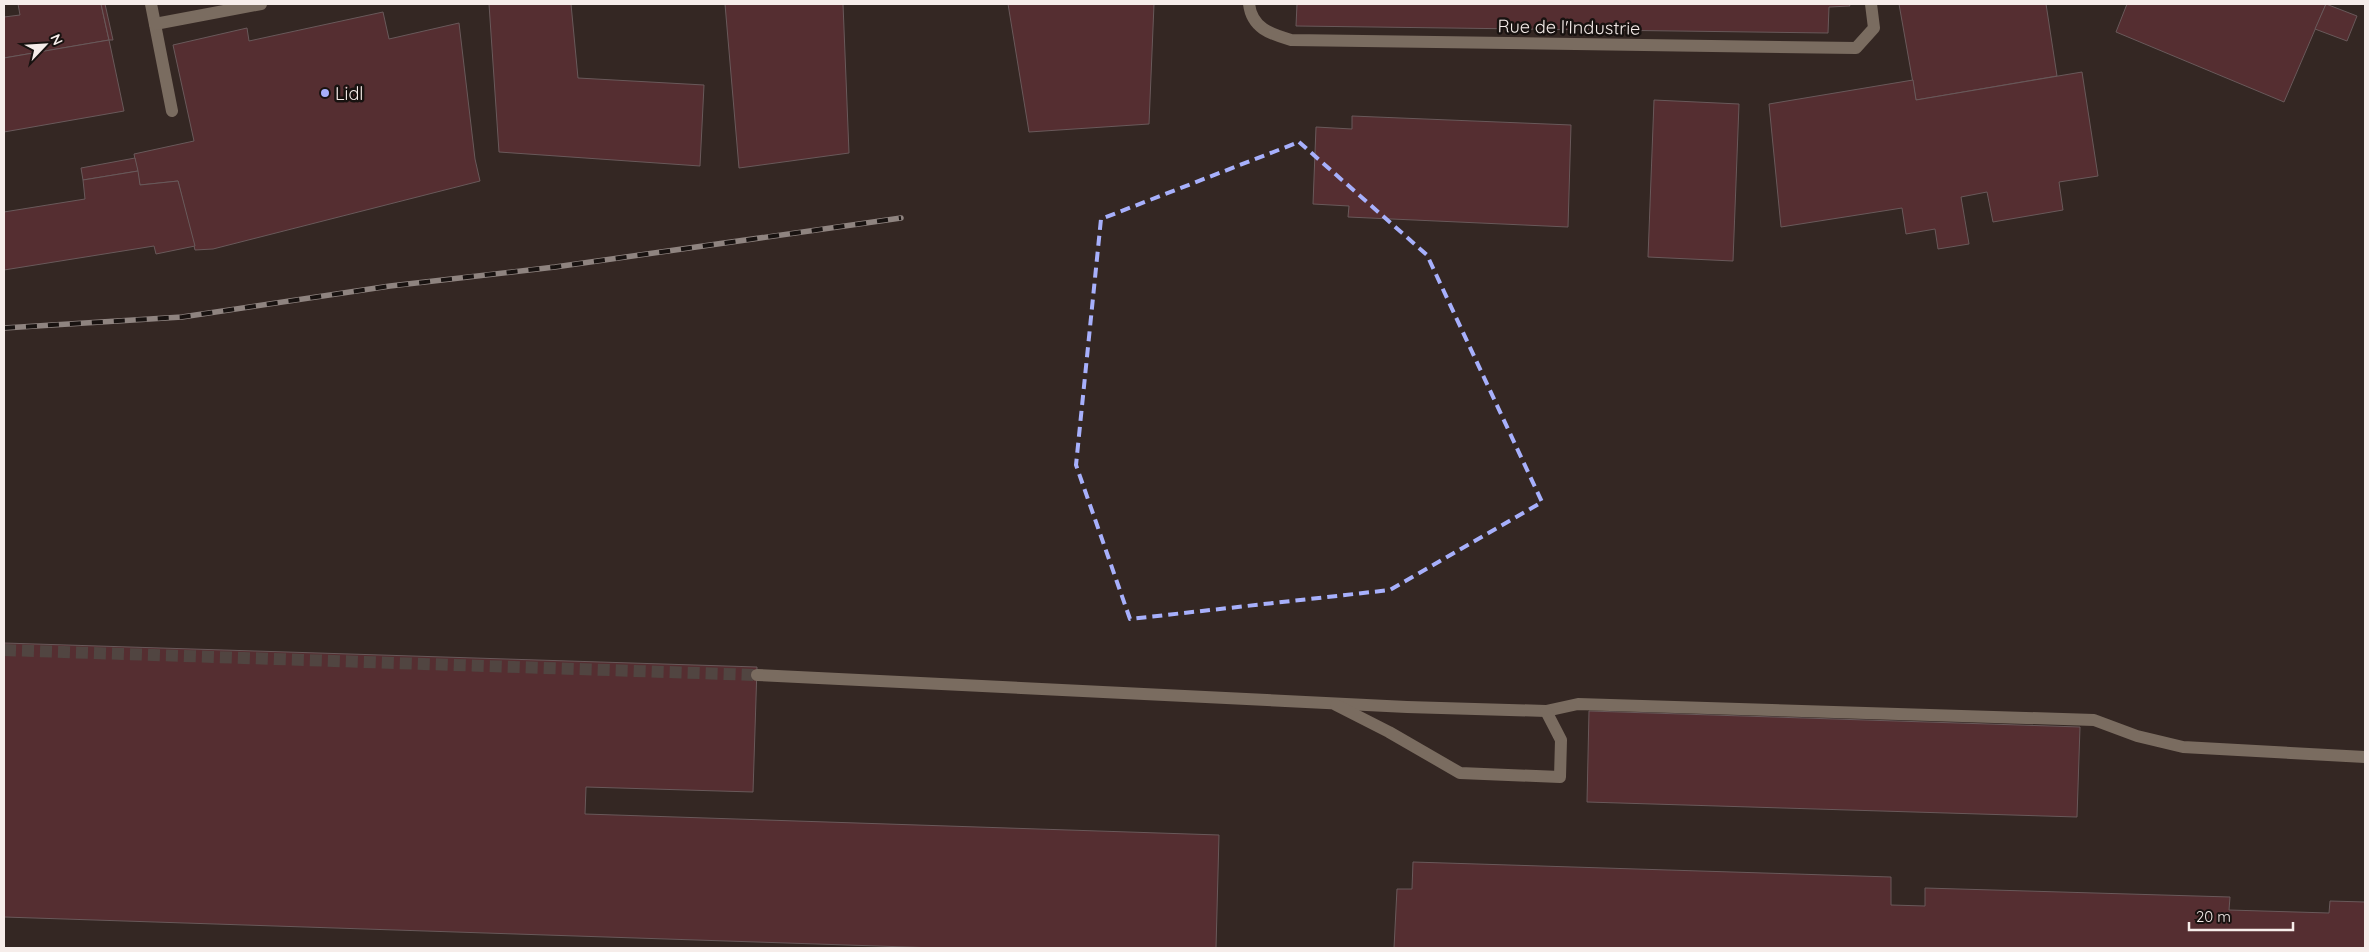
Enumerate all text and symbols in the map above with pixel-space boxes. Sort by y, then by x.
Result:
street label: Rue de l'Industrie [1497,14,1641,40]
north arrow [20,20,70,70]
text: N [46,31,67,48]
place label: Lidl [335,82,363,105]
marker: Lidl [319,87,331,99]
scale bar [2189,900,2293,932]
text: 20 m [2196,907,2231,926]

